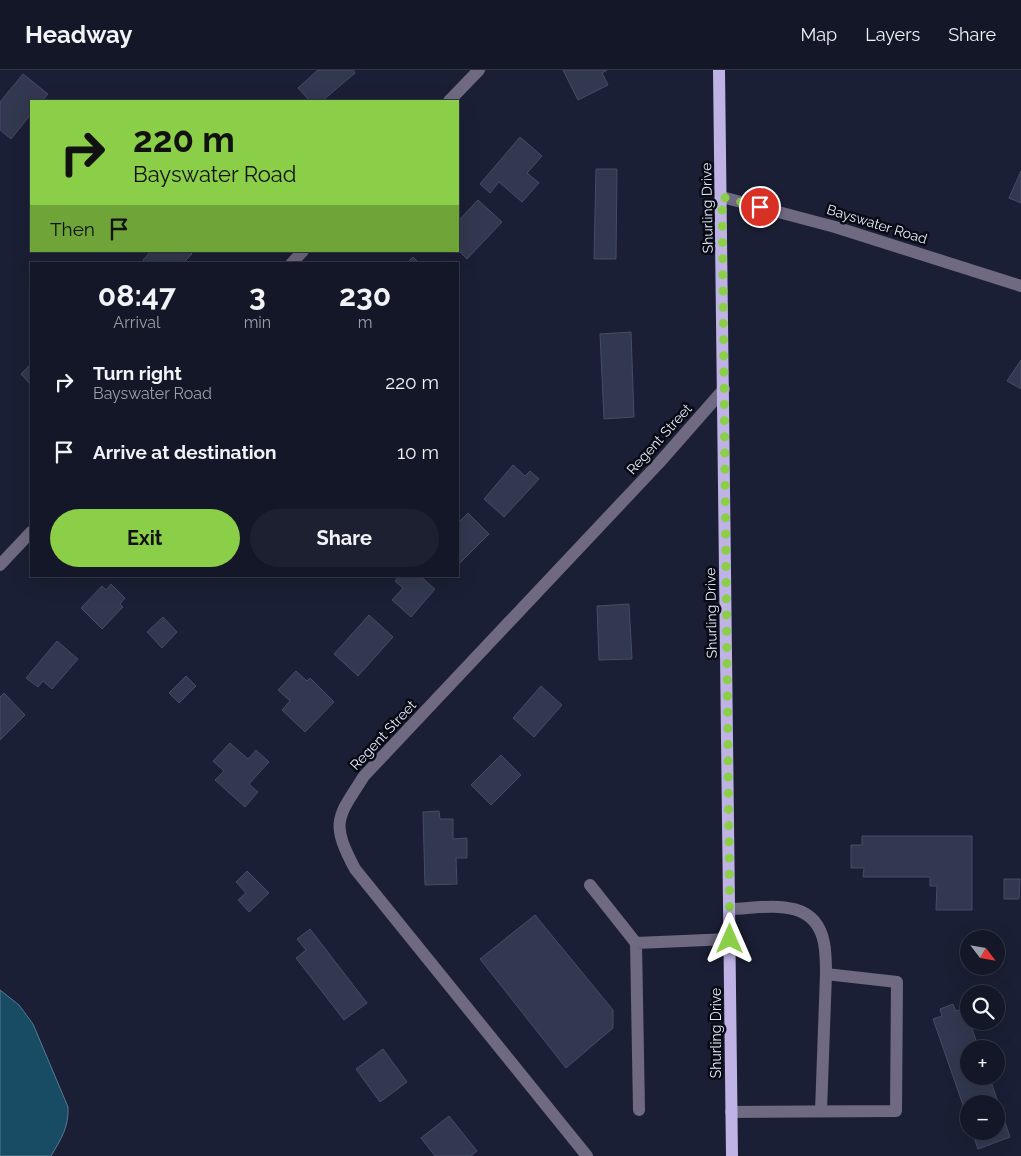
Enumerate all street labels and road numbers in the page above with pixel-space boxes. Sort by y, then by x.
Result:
street label: Shurling Drive [698,163,716,253]
street label: Bayswater Road [825,201,929,247]
street label: Regent Street [623,400,695,477]
street label: Shurling Drive [702,568,720,658]
street label: Regent Street [347,697,419,773]
street label: Shurling Drive [708,988,724,1078]

